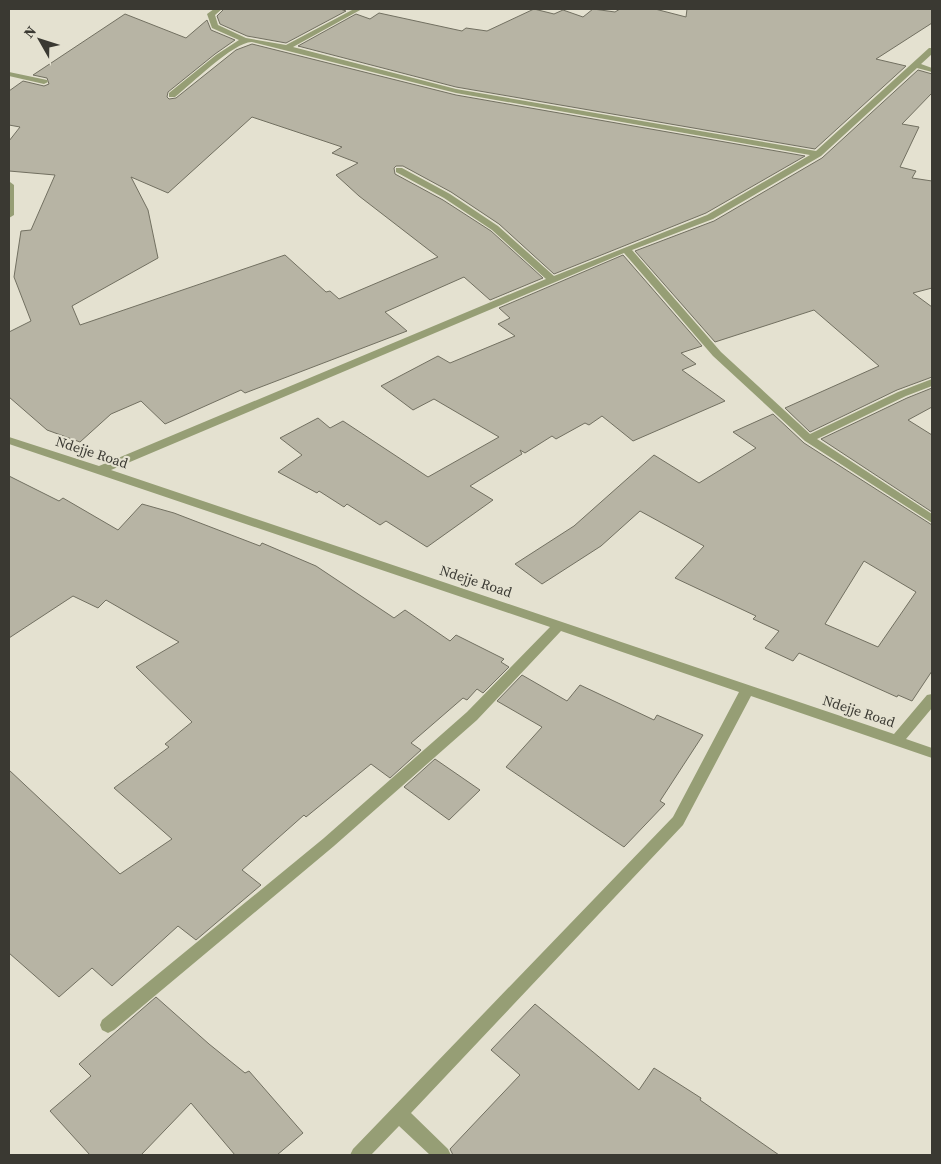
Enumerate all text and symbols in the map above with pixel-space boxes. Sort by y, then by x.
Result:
north arrow [15,15,65,65]
text: N [19,22,41,42]
street label: Ndejje Road [53,431,131,473]
street label: Ndejje Road [437,560,515,602]
street label: Ndejje Road [820,690,898,732]

